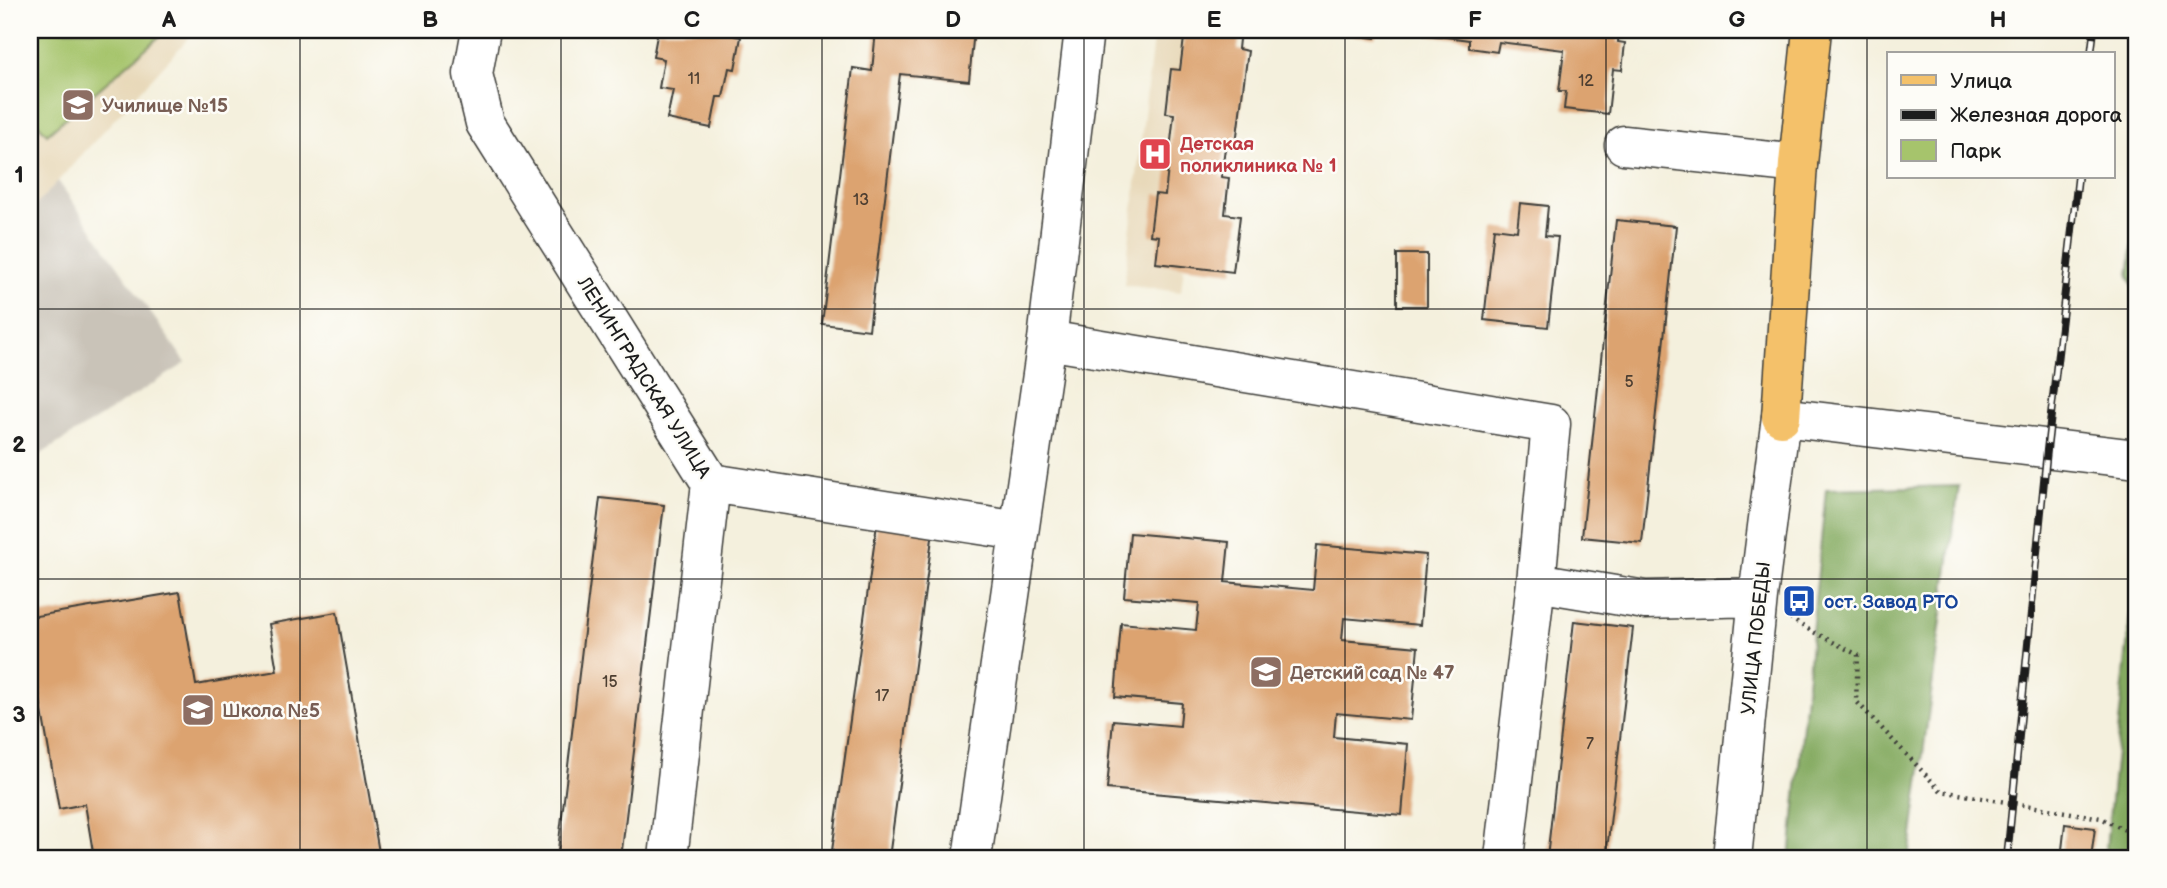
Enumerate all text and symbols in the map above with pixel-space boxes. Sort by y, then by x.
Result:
text: A [161,6,177,34]
text: B [422,6,438,34]
text: C [684,6,700,34]
text: D [945,6,961,34]
text: E [1207,6,1222,34]
text: F [1468,6,1482,34]
text: G [1729,6,1746,34]
text: H [1989,6,2007,34]
legend [1887,52,2114,178]
text: Улица [1950,69,2013,94]
house number: 11 [688,70,700,89]
house number: 12 [1578,72,1594,91]
school or university icon: Училище №15 [59,86,97,124]
place label: Училище №15 [102,95,228,118]
text: Железная дорога [1950,103,2123,128]
place label: Детская поликлиника № 1 [1180,133,1337,178]
hospital icon: Детская поликлиника № 1 [1136,135,1174,173]
text: Парк [1950,139,2001,164]
text: 1 [14,161,24,189]
house number: 13 [853,191,869,210]
street label: ЛЕНИНГРАДСКАЯ УЛИЦА [572,272,716,483]
house number: 5 [1624,373,1634,392]
text: 2 [12,431,26,459]
street label: УЛИЦА ПОБЕДЫ [1737,561,1776,716]
bus stop icon: ост. Завод РТО [1780,582,1818,620]
place label: ост. Завод РТО [1824,591,1959,614]
school or university icon: Детский сад № 47 [1247,653,1285,691]
place label: Детский сад № 47 [1290,662,1455,685]
house number: 15 [602,673,618,692]
house number: 17 [875,687,889,706]
school or university icon: Школа №5 [179,691,217,729]
place label: Школа №5 [222,700,320,723]
text: 3 [12,701,26,729]
house number: 7 [1586,735,1594,754]

